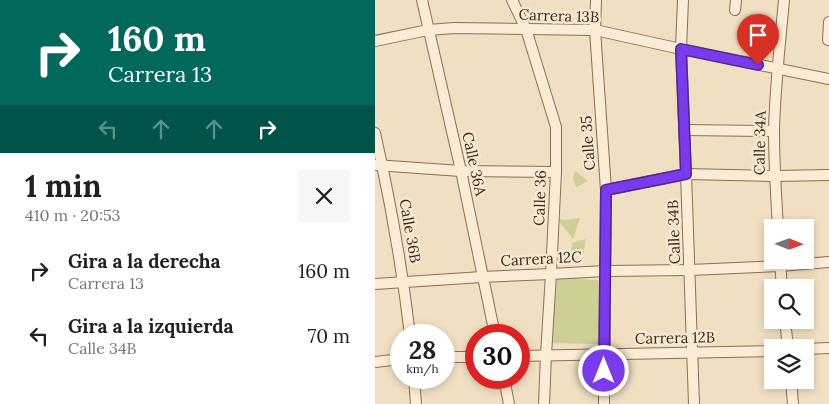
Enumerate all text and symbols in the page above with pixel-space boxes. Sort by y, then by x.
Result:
street label: Carrera 13B [518,5,600,26]
pin [737,14,779,65]
text: 160 m [108,16,206,61]
icon: right [25,20,90,85]
icon: arrive [744,21,772,49]
text: Carrera 13 [108,60,212,88]
street label: Calle 34A [749,110,770,175]
icon: left [94,115,122,143]
icon: ahead [147,115,175,143]
icon: ahead [200,115,228,143]
icon: right [253,115,281,143]
street label: Calle 35 [576,115,599,171]
street label: Calle 36A [458,130,491,198]
text: 1 min [25,167,102,205]
button: close [298,170,350,222]
street label: Calle 36 [529,170,550,226]
street label: Calle 36B [396,197,425,264]
street label: Calle 34B [663,200,684,264]
text: 410 m · 20:53 [25,205,121,225]
north arrow [764,219,814,269]
map controls [764,219,814,389]
street label: Carrera 12C [500,247,583,270]
text: Gira a la derecha [68,249,221,273]
icon: right [25,257,53,285]
text: 160 m [298,259,350,283]
text: Carrera 13 [68,273,144,293]
button: search [764,279,814,329]
text: Gira a la izquierda [68,314,234,338]
icon: left [25,322,53,350]
text: 70 m [307,324,350,348]
speed limit sign: 30 [465,324,530,389]
street label: Carrera 12B [635,327,715,348]
text: 28 [409,334,436,366]
text: Calle 34B [68,338,137,358]
button: layers [764,339,814,389]
position arrow [577,344,629,396]
text: km/h [406,361,439,376]

